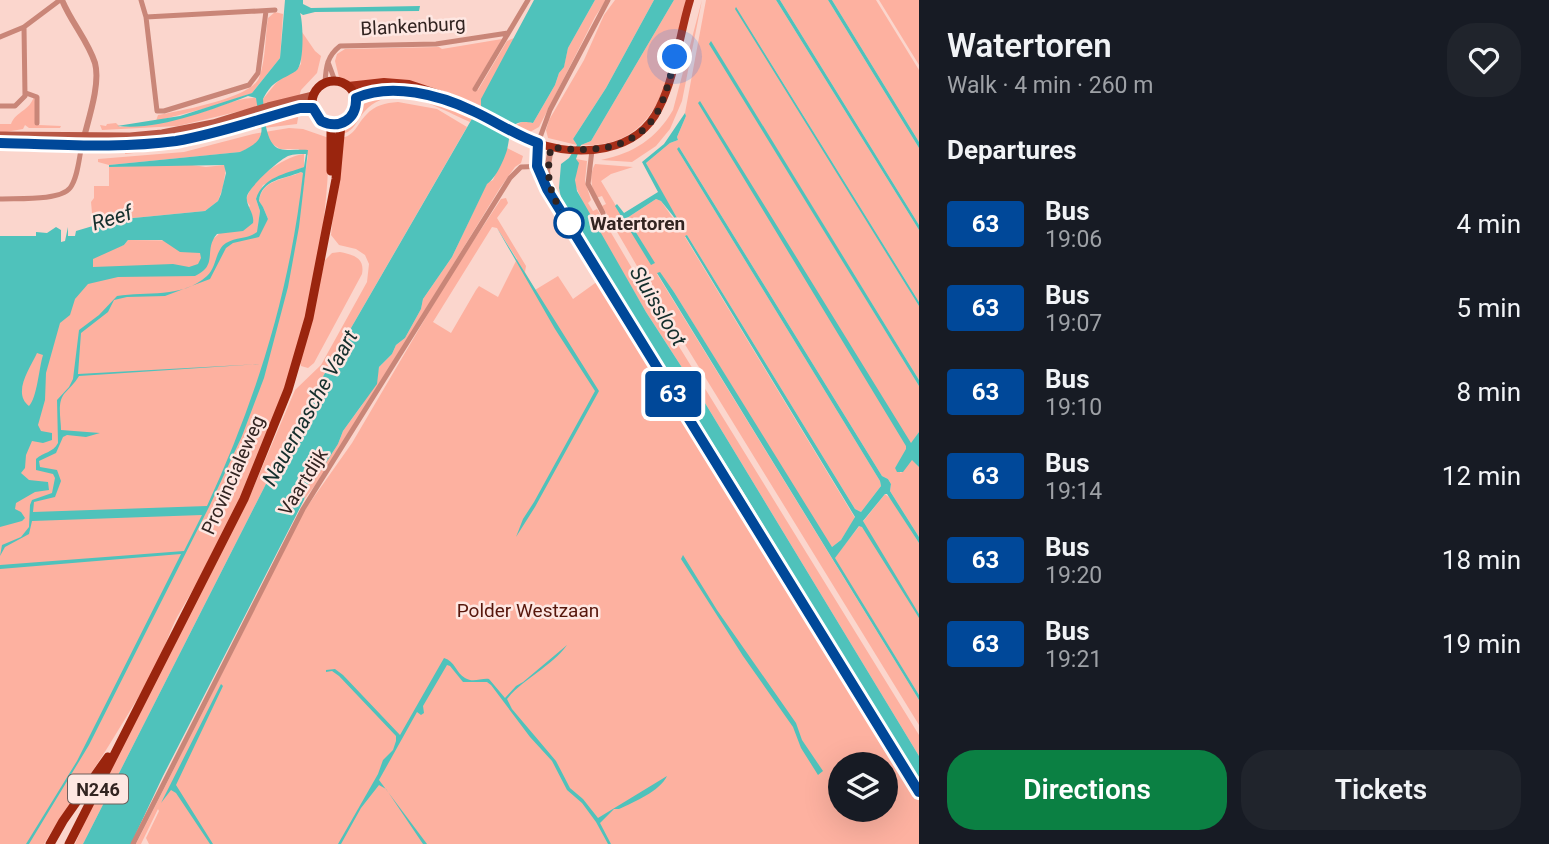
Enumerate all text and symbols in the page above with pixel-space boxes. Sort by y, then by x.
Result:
street label: Blankenburg [360,12,466,40]
button: heart [1447,23,1521,97]
text: Watertoren [947,26,1112,65]
your location [657,39,692,74]
text: Walk · 4 min · 260 m [947,72,1153,99]
text: Departures [947,135,1077,165]
text: Bus [1045,196,1090,226]
water label: Reef [89,200,137,236]
marker: Watertoren [554,208,584,238]
text: 4 min [1456,209,1521,239]
text: 63 [972,210,999,238]
place label: Watertoren [590,212,685,235]
text: 19:06 [1045,226,1102,253]
water label: Sluissloot [625,262,691,351]
text: Bus [1045,280,1090,310]
text: 5 min [1456,293,1521,323]
text: 63 [972,294,999,322]
text: 19:07 [1045,310,1102,337]
water label: Nauernasche Vaart [257,326,363,490]
text: Bus [1045,364,1090,394]
line badge: 63 [642,371,704,417]
text: 8 min [1456,377,1521,407]
text: 63 [972,378,999,406]
text: 63 [659,380,687,408]
text: 19:10 [1045,394,1102,421]
street label: Provincialeweg [196,412,270,538]
street label: Vaartdijk [273,444,333,520]
text: Bus [1045,448,1090,478]
text: 12 min [1442,461,1521,491]
text: 63 [972,462,999,490]
text: 19:14 [1045,478,1102,505]
text: Bus [1045,532,1090,562]
text: 18 min [1442,545,1521,575]
text: 63 [972,546,999,574]
text: 19:20 [1045,562,1102,589]
park label: Polder Westzaan [457,599,599,622]
text: Bus [1045,616,1090,646]
text: 19 min [1442,629,1521,659]
text: 63 [972,630,999,658]
text: 19:21 [1045,646,1102,673]
button: Directions [947,750,1227,830]
button: Tickets [1241,750,1521,830]
map controls [828,752,898,822]
button: layers [828,752,898,822]
road number: N246 [68,774,128,804]

